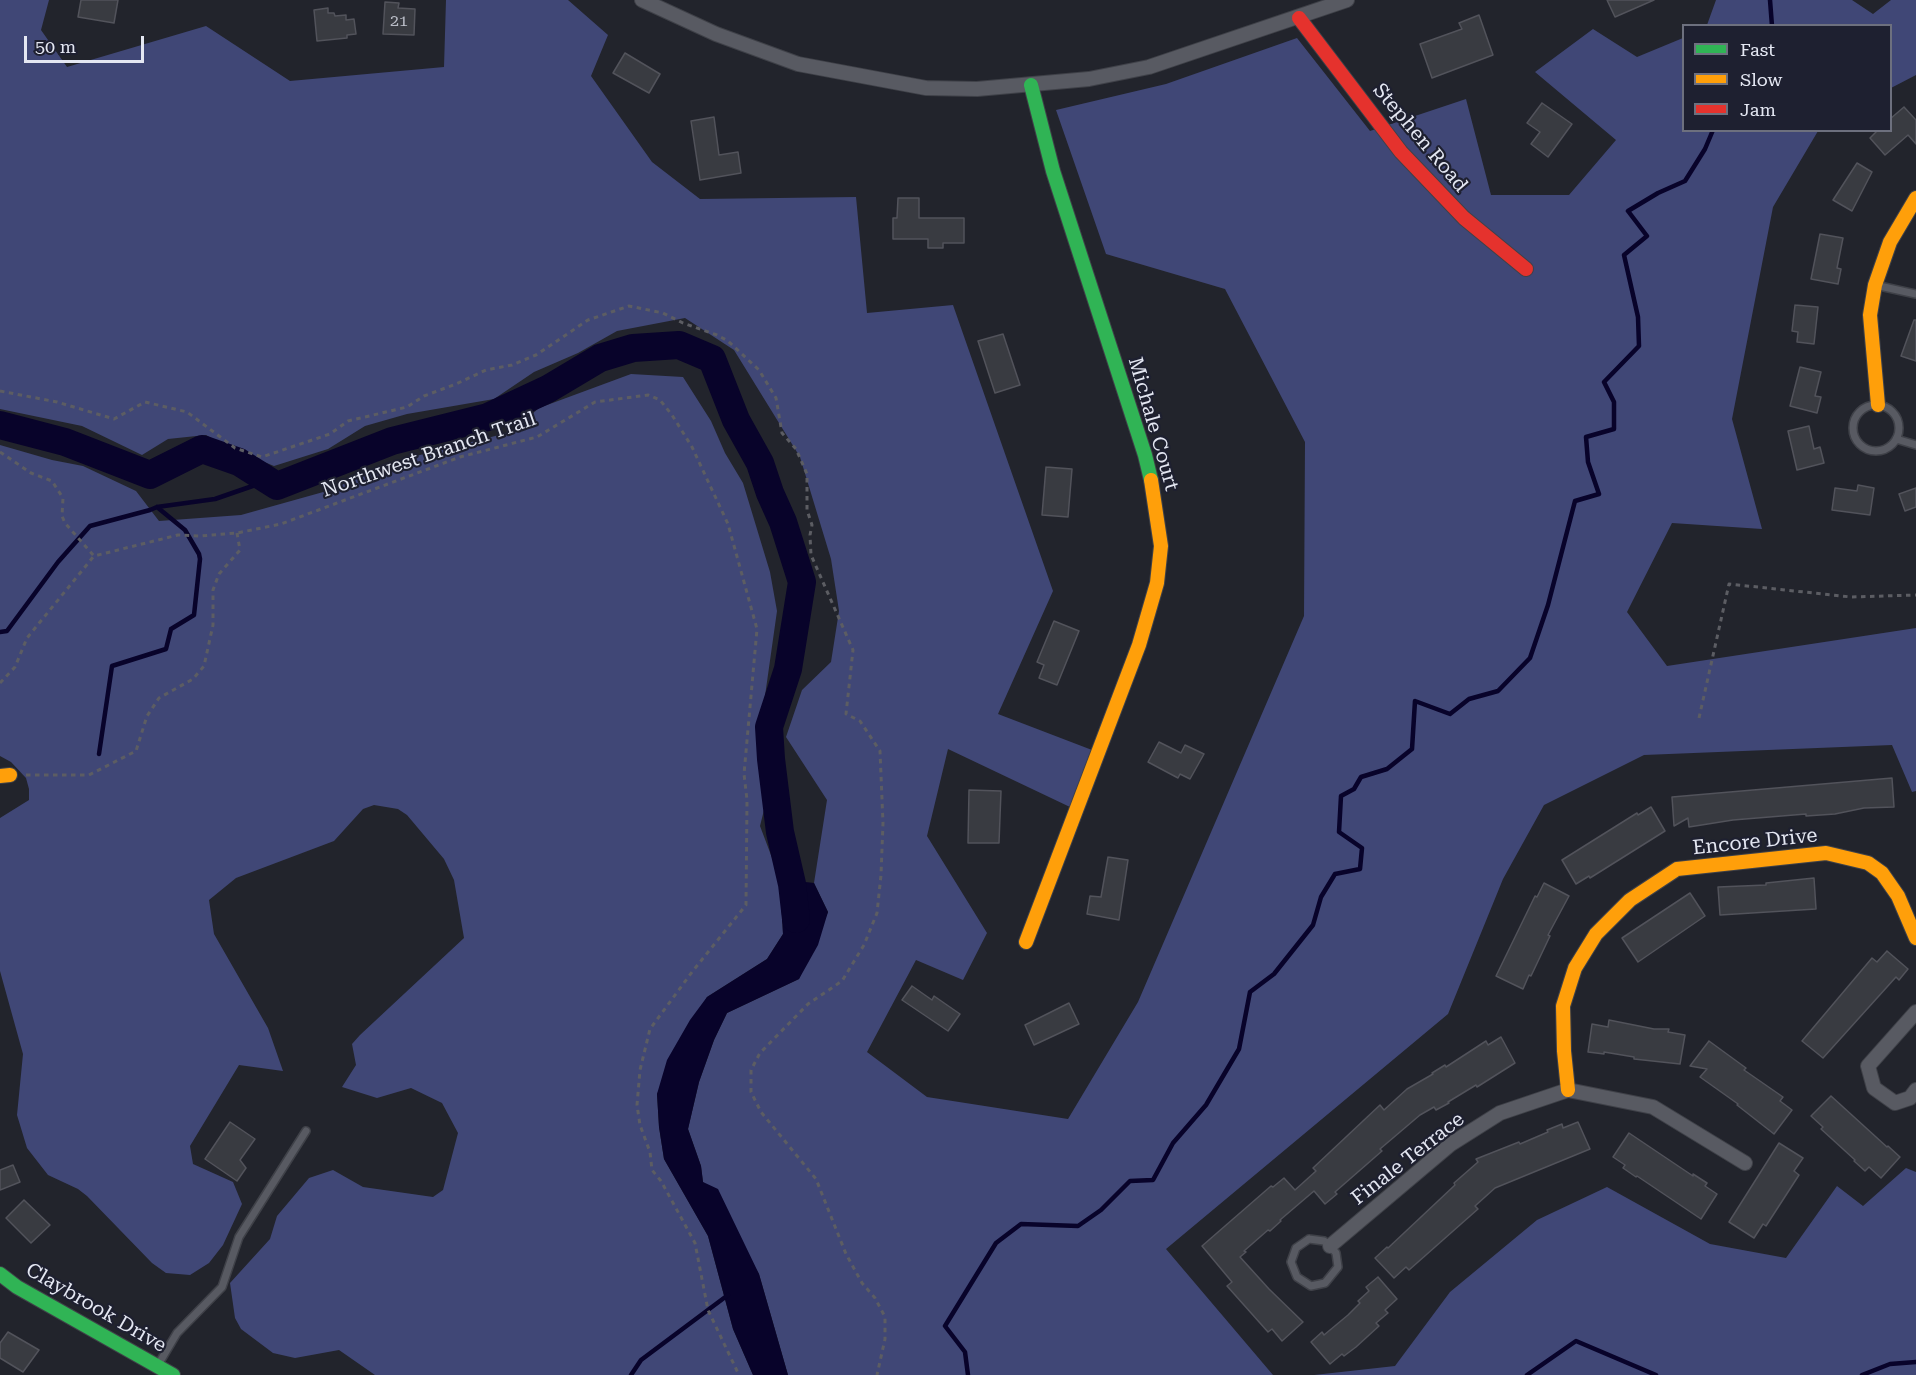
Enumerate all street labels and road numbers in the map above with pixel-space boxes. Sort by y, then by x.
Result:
street label: Stephen Road [1368,79,1472,197]
street label: Michale Court [1122,354,1184,494]
street label: Northwest Branch Trail [319,407,539,503]
street label: Encore Drive [1691,824,1819,860]
street label: Finale Terrace [1347,1108,1469,1210]
street label: Claybrook Drive [22,1258,170,1358]

